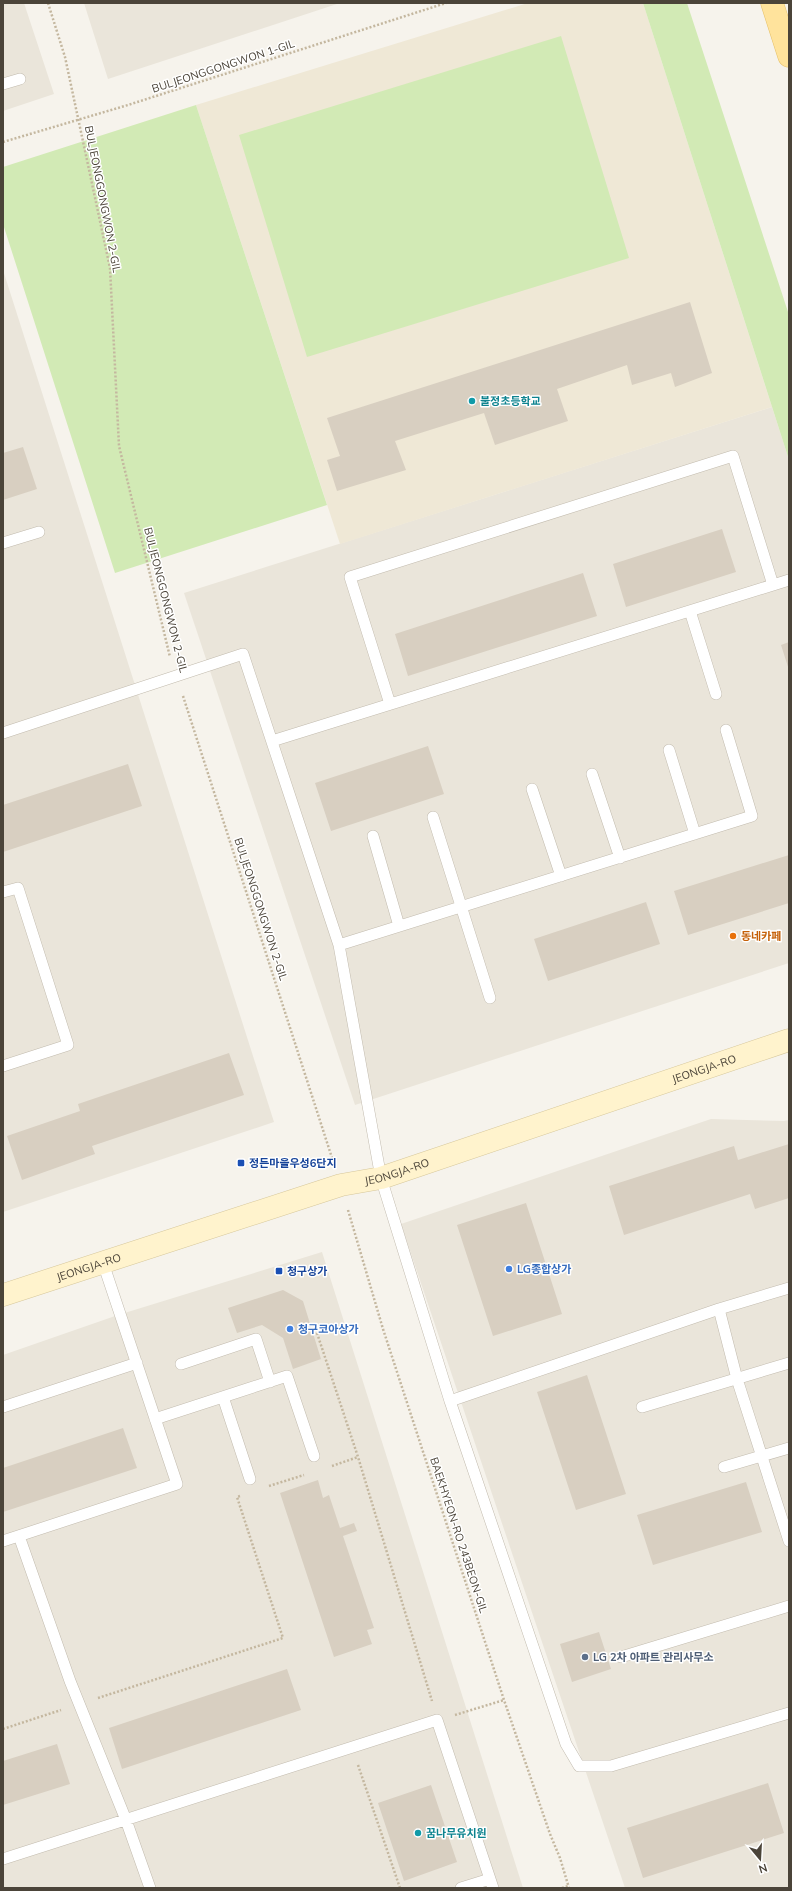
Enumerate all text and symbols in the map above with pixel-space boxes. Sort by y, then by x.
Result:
street label: BULJEONGGONGWON 1-GIL [150,36,296,96]
street label: BULJEONGGONGWON 2-GIL [82,124,124,274]
place label: 불정초등학교 [480,394,541,408]
marker: 불정초등학교 [467,396,477,406]
street label: BULJEONGGONGWON 2-GIL [141,526,191,674]
street label: BULJEONGGONGWON 2-GIL [231,836,291,982]
place label: 동네카페 [741,929,781,943]
marker: 동네카페 [728,931,738,941]
street label: JEONGJA-RO [670,1051,738,1086]
street label: JEONGJA-RO [363,1155,431,1188]
place label: 정든마을우성6단지 [249,1156,337,1170]
marker: 정든마을우성6단지 [236,1158,246,1168]
street label: JEONGJA-RO [55,1250,123,1284]
place label: LG종합상가 [517,1262,571,1276]
place label: 청구상가 [287,1264,327,1278]
marker: LG종합상가 [504,1264,514,1274]
marker: 청구상가 [274,1266,284,1276]
place label: 청구코아상가 [298,1322,359,1336]
marker: 청구코아상가 [285,1324,295,1334]
street label: BAEKHYEON-RO 243BEON-GIL [427,1455,491,1615]
place label: LG 2차 아파트 관리사무소 [593,1650,714,1664]
marker: LG 2차 아파트 관리사무소 [580,1652,590,1662]
place label: 꿈나무유치원 [426,1826,487,1840]
marker: 꿈나무유치원 [413,1828,423,1838]
north arrow [740,1839,780,1879]
text: N [757,1861,769,1876]

